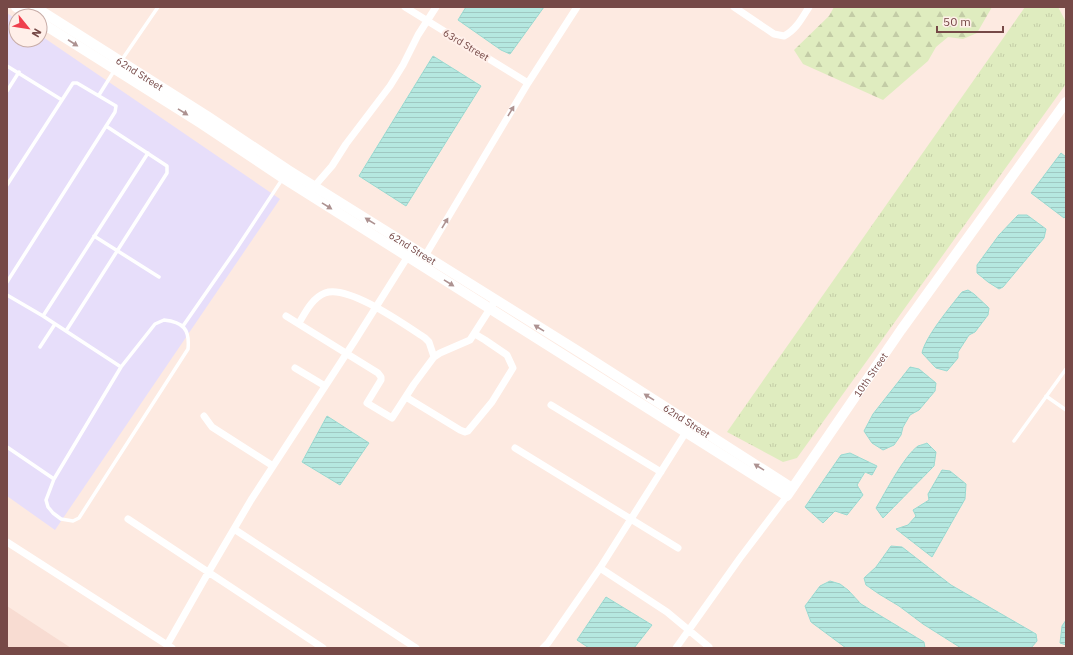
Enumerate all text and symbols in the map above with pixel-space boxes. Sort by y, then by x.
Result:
north arrow [8,8,48,48]
scale bar [937,8,1003,34]
text: 50 m [943,14,971,29]
text: N [29,26,45,40]
street label: 63rd Street [441,26,492,64]
one-way arrow [68,39,78,47]
street label: 62nd Street [114,54,166,93]
one-way arrow [508,105,515,117]
one-way arrow [177,109,189,116]
one-way arrow [321,202,333,209]
one-way arrow [365,217,375,225]
one-way arrow [441,218,449,228]
street label: 62nd Street [387,228,439,268]
one-way arrow [444,279,454,287]
one-way arrow [533,324,545,331]
street label: 10th Street [851,349,890,399]
one-way arrow [643,394,655,401]
street label: 62nd Street [661,401,713,441]
one-way arrow [753,463,765,470]

